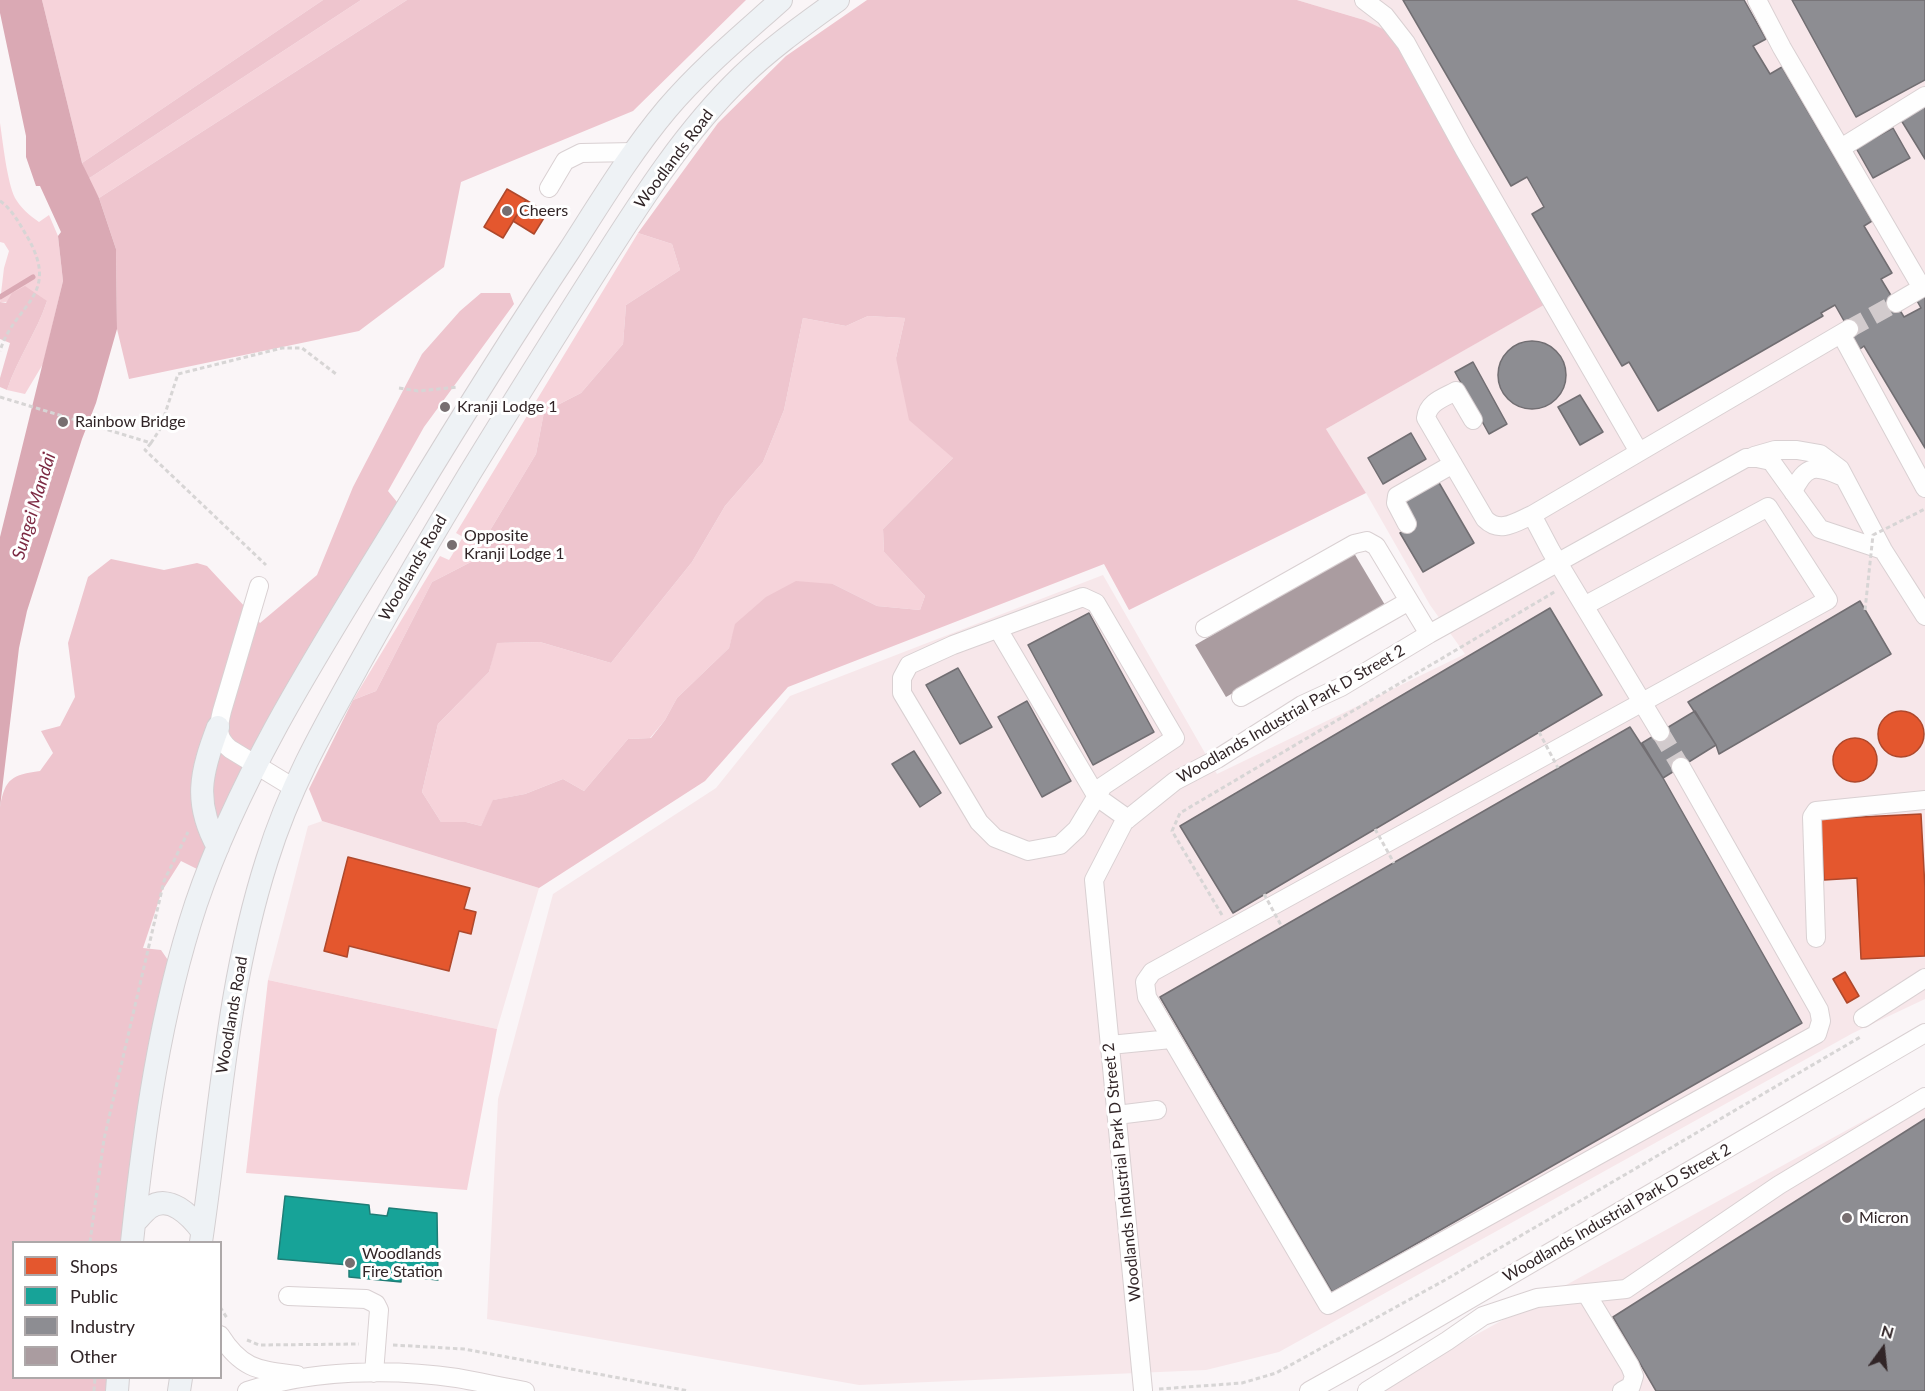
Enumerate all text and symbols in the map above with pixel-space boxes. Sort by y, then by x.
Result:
street label: Woodlands Road [631,106,717,212]
place label: Cheers [519,201,568,221]
marker: Cheers [500,204,514,218]
place label: Kranji Lodge 1 [457,397,558,417]
marker: Kranji Lodge 1 [438,400,452,414]
place label: Rainbow Bridge [75,412,186,432]
marker: Rainbow Bridge [56,415,70,429]
water label: Sungei Mandai [8,450,60,562]
street label: Woodlands Road [375,512,451,624]
place label: Opposite Kranji Lodge 1 [464,526,565,564]
marker: Opposite Kranji Lodge 1 [445,538,459,552]
street label: Woodlands Industrial Park D Street 2 [1174,641,1408,787]
street label: Woodlands Road [212,955,252,1075]
street label: Woodlands Industrial Park D Street 2 [1099,1042,1145,1302]
street label: Woodlands Industrial Park D Street 2 [1500,1140,1734,1286]
place label: Micron [1859,1208,1909,1228]
marker: Micron [1840,1211,1854,1225]
legend [12,1241,222,1379]
place label: Woodlands Fire Station [362,1244,443,1282]
text: Shops [70,1255,118,1277]
marker: Woodlands Fire Station [343,1256,357,1270]
text: Public [70,1285,118,1307]
text: Industry [70,1315,135,1337]
north arrow [1853,1319,1913,1379]
text: N [1879,1320,1896,1342]
text: Other [70,1345,117,1367]

